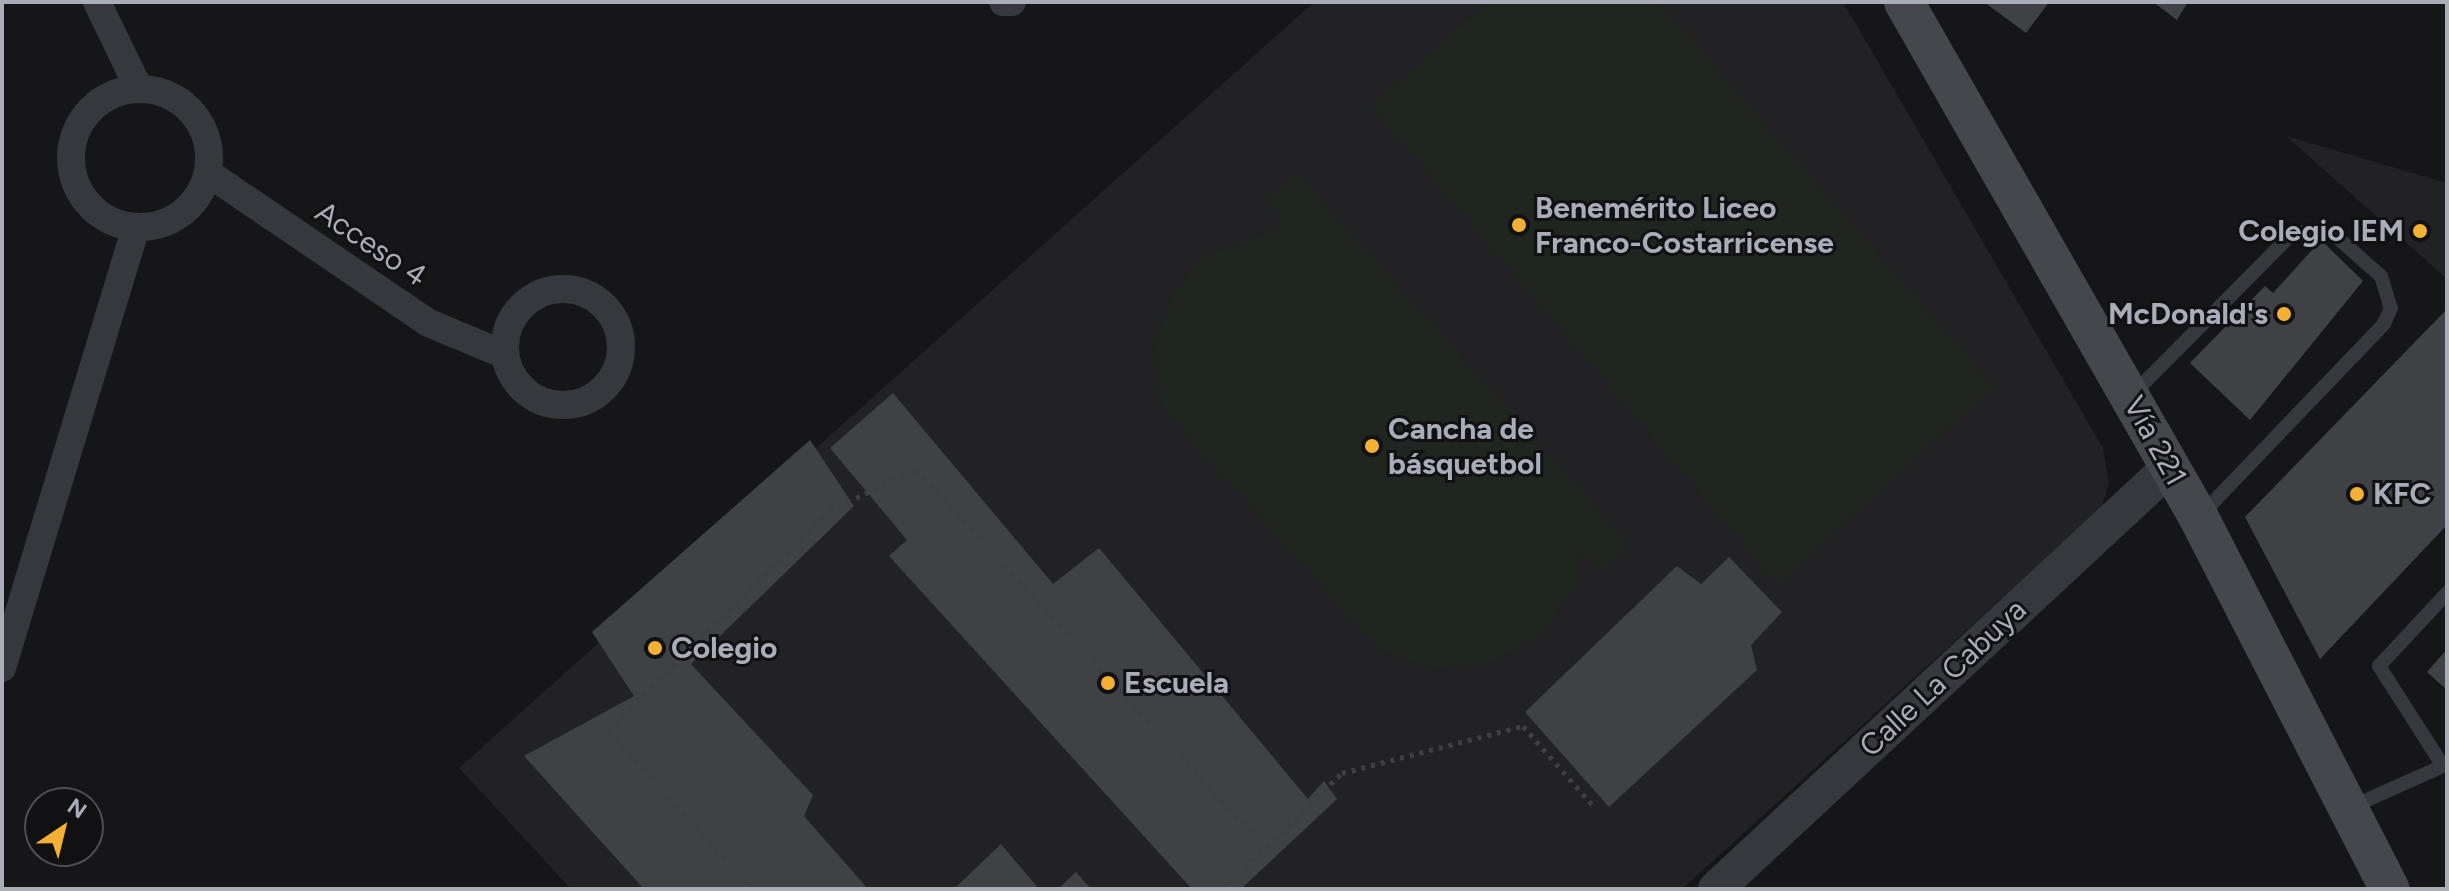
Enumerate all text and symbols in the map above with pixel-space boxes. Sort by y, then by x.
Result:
place label: Benemérito Liceo Franco-Costarricense [1535,190,1834,260]
street label: Acceso 4 [309,194,433,294]
place label: Colegio IEM [2238,213,2404,249]
marker: Benemérito Liceo Franco-Costarricense [1510,216,1528,234]
marker: Colegio IEM [2411,222,2429,240]
place label: McDonald's [2108,296,2268,332]
marker: McDonald's [2275,305,2293,323]
street label: Vía 221 [2116,390,2194,492]
place label: Cancha de básquetbol [1388,411,1542,482]
marker: Cancha de básquetbol [1363,437,1381,455]
place label: KFC [2373,476,2431,512]
marker: KFC [2348,485,2366,503]
street label: Calle La Cabuya [1852,592,2034,764]
place label: Colegio [671,630,777,666]
marker: Colegio [646,639,664,657]
place label: Escuela [1124,665,1229,701]
marker: Escuela [1099,674,1117,692]
north arrow [24,787,104,867]
text: N [62,793,92,825]

